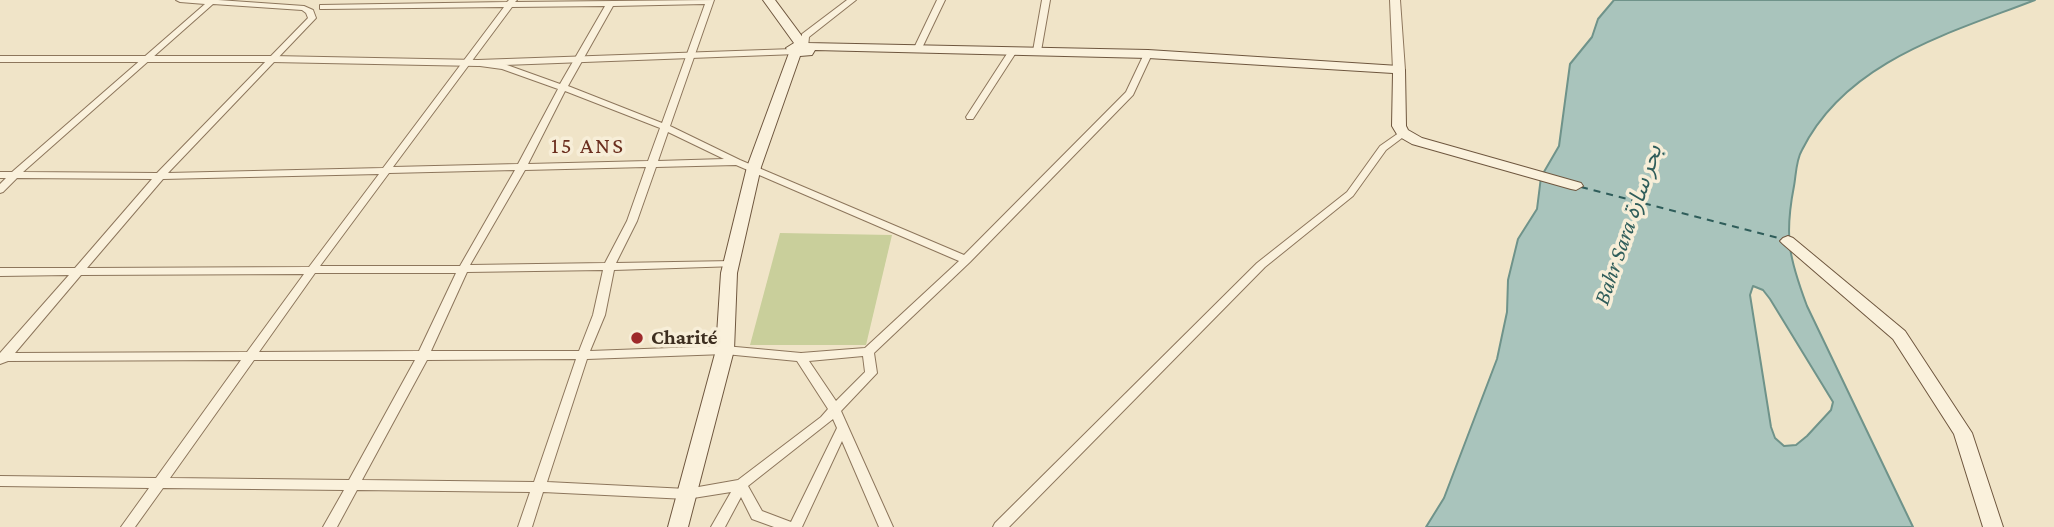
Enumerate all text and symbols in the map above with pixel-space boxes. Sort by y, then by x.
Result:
district label: 15 ANS [552,132,624,160]
water label: Bahr Sara بحر سارة [1588,142,1668,308]
place label: Charité [651,325,718,351]
marker: Charité [629,330,645,346]

